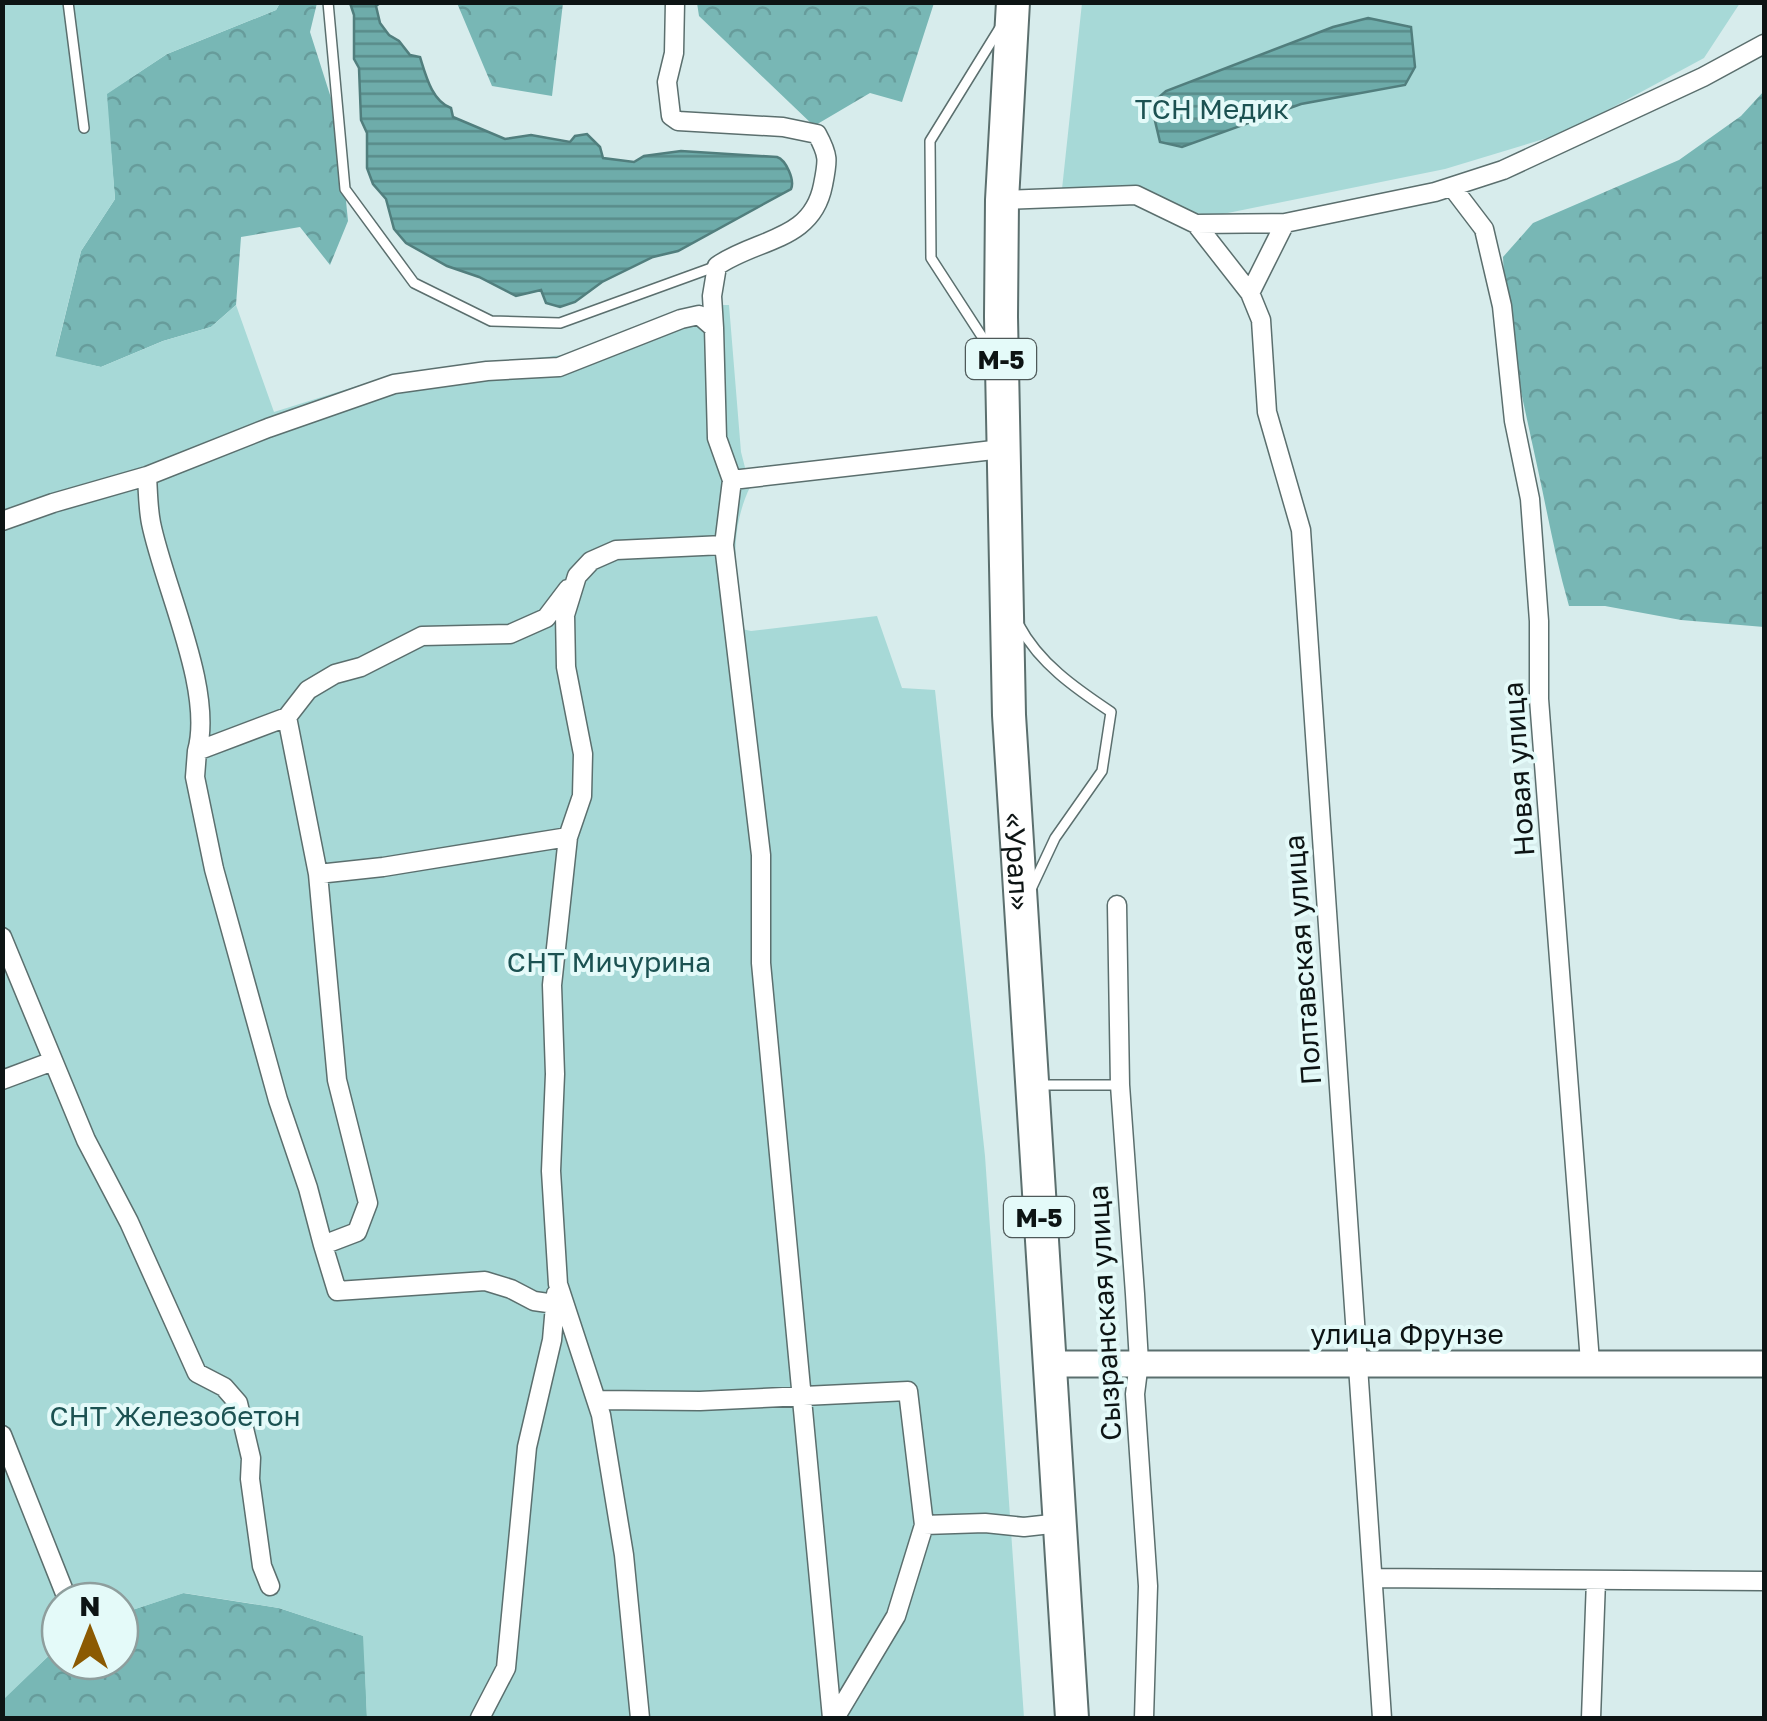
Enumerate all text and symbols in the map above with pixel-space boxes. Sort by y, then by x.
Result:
park label: ТСН Медик [1135,92,1289,125]
road number: М-5 [966,339,1036,379]
street label: Новая улица [1495,681,1541,857]
street label: «Урал» [999,811,1038,911]
street label: Полтавская улица [1277,834,1327,1086]
park label: СНТ Мичурина [507,945,711,978]
street label: Сызранская улица [1081,1184,1127,1442]
road number: М-5 [1004,1197,1074,1237]
street label: улица Фрунзе [1310,1317,1504,1350]
park label: СНТ Железобетон [49,1399,301,1432]
north arrow [40,1581,140,1681]
text: N [79,1589,101,1622]

